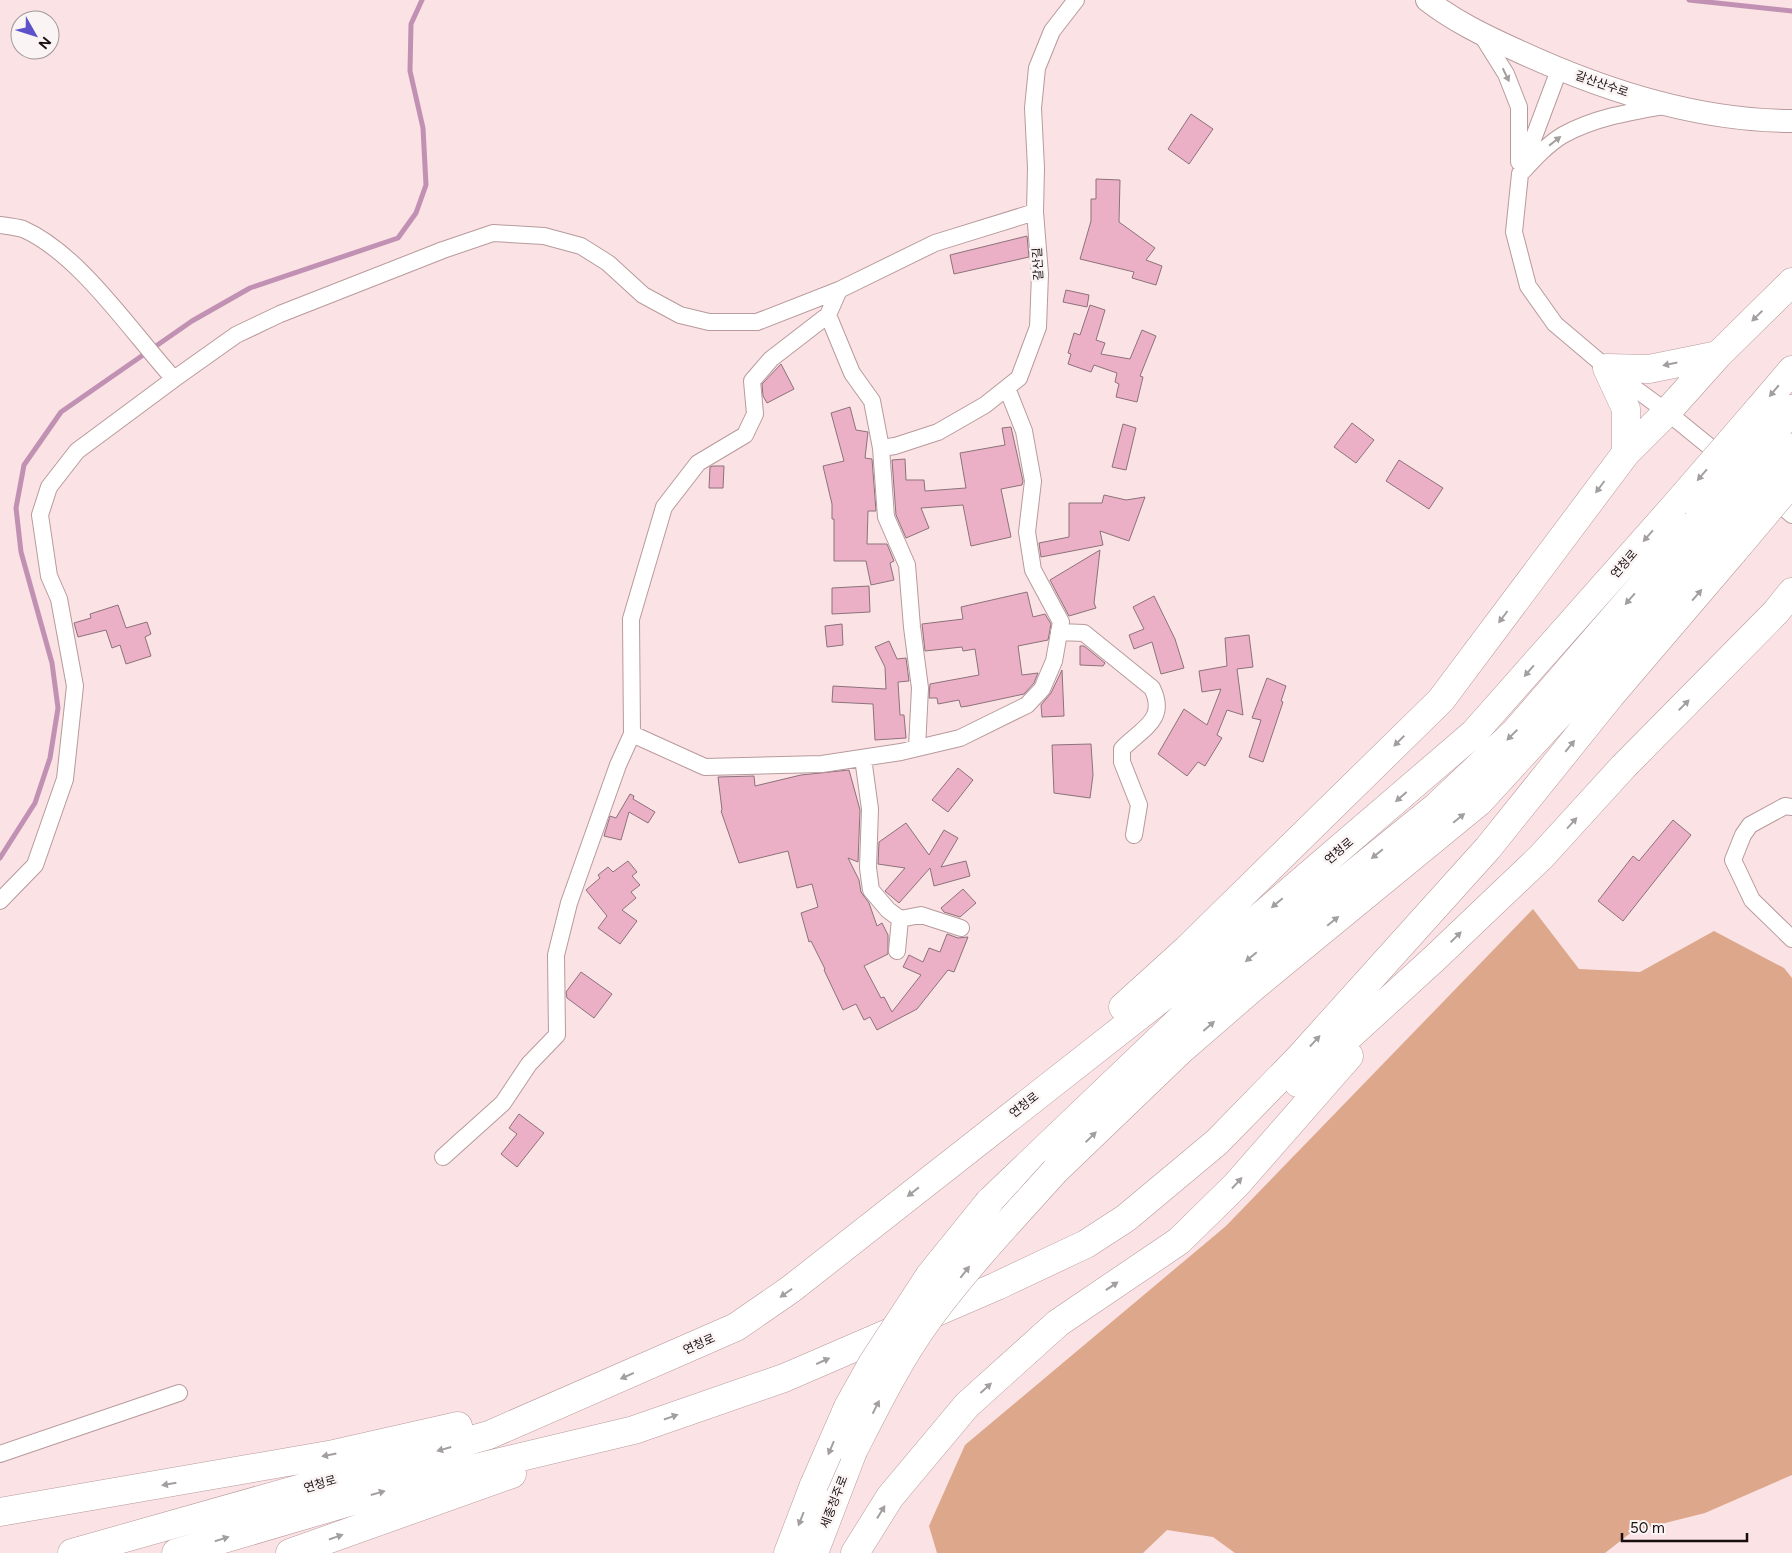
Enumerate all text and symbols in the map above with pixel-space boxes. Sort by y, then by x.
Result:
north arrow [10,10,60,60]
text: N [35,33,55,52]
one-way arrow [1502,68,1510,82]
street label: 갈산산수로 [1574,68,1630,100]
one-way arrow [1549,136,1562,147]
street label: 갈산길 [1030,247,1046,281]
one-way arrow [1751,310,1763,322]
one-way arrow [1662,361,1678,369]
one-way arrow [1769,384,1780,397]
one-way arrow [1696,468,1708,480]
one-way arrow [1595,480,1605,494]
one-way arrow [1642,530,1654,542]
street label: 연청로 [1608,547,1640,581]
one-way arrow [1691,588,1702,601]
one-way arrow [1624,593,1635,606]
one-way arrow [1497,610,1508,623]
one-way arrow [1523,665,1535,677]
one-way arrow [1678,699,1690,711]
one-way arrow [1506,729,1518,741]
one-way arrow [1393,735,1405,747]
one-way arrow [1564,740,1575,753]
one-way arrow [1394,792,1407,803]
one-way arrow [1452,813,1465,824]
one-way arrow [1566,817,1578,829]
street label: 연청로 [1322,835,1356,867]
one-way arrow [1371,849,1384,860]
one-way arrow [1272,897,1284,909]
one-way arrow [1327,916,1340,927]
one-way arrow [1450,931,1462,943]
one-way arrow [1245,951,1257,962]
one-way arrow [1203,1021,1215,1032]
one-way arrow [1309,1035,1321,1047]
street label: 연청로 [1007,1089,1041,1121]
one-way arrow [1084,1131,1096,1143]
one-way arrow [1231,1178,1243,1190]
one-way arrow [906,1187,920,1197]
one-way arrow [960,1265,970,1279]
one-way arrow [1105,1281,1119,1291]
one-way arrow [779,1288,793,1298]
street label: 연청로 [681,1331,717,1357]
one-way arrow [816,1357,830,1365]
one-way arrow [620,1373,634,1381]
one-way arrow [979,1382,991,1394]
one-way arrow [872,1400,880,1414]
one-way arrow [664,1413,679,1421]
one-way arrow [826,1441,834,1455]
one-way arrow [436,1445,451,1453]
one-way arrow [321,1451,337,1459]
street label: 연청로 [302,1473,338,1495]
street label: 세종청주로 [818,1474,850,1530]
one-way arrow [161,1481,177,1489]
one-way arrow [371,1489,386,1497]
one-way arrow [876,1505,886,1518]
scale bar [1622,1510,1747,1542]
one-way arrow [797,1512,805,1527]
text: 50 m [1630,1519,1665,1537]
one-way arrow [329,1533,344,1541]
one-way arrow [215,1534,230,1542]

